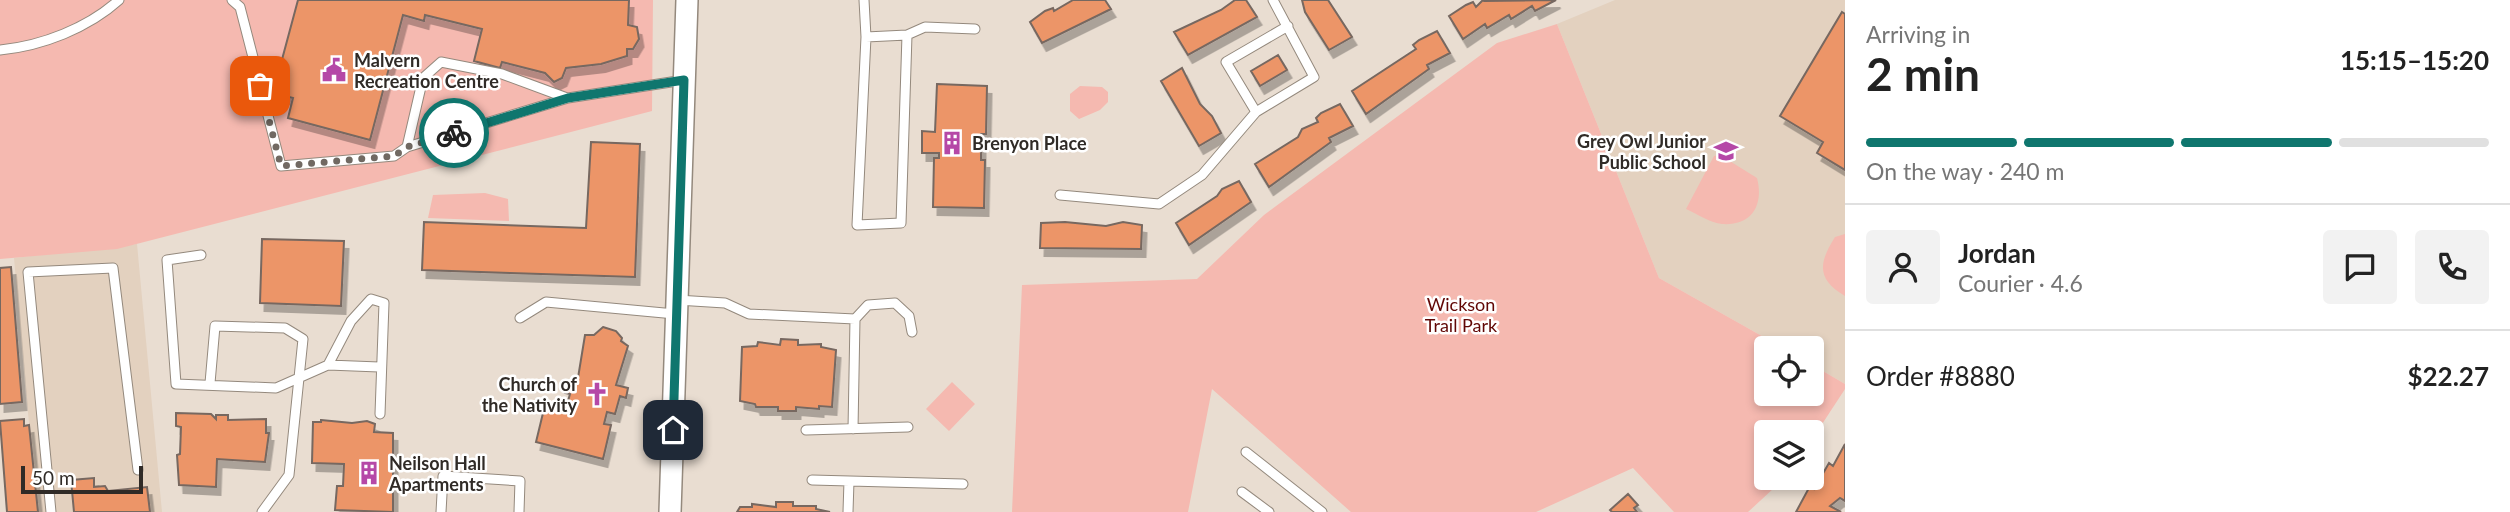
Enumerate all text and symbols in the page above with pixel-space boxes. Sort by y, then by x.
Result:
text: Arriving in [1866,20,1970,48]
text: 15:15–15:20 [2340,44,2489,76]
text: 2 min [1866,46,1980,101]
place label: Malvern Recreation Centre [354,49,499,92]
pin [230,56,290,116]
public building icon: Malvern Recreation Centre [320,56,348,84]
icon: bag [241,67,279,105]
courier [419,98,489,168]
icon: bike [435,114,473,152]
building icon: Brenyon Place [938,129,966,157]
place label: Grey Owl Junior Public School [1577,130,1706,173]
place label: Brenyon Place [972,132,1087,154]
school or university icon: Grey Owl Junior Public School [1712,137,1740,165]
text: On the way · 240 m [1866,157,2065,185]
button: person [1866,230,1940,304]
button: chat [2323,230,2397,304]
button: phone [2415,230,2489,304]
text: Jordan [1958,237,2036,269]
text: Courier · 4.6 [1958,269,2083,297]
park label: Wickson Trail Park [1425,293,1498,336]
map controls [1754,336,1824,490]
button: locate [1754,336,1824,406]
text: Order #8880 [1866,360,2015,392]
text: $22.27 [2407,360,2489,392]
place label: Church of the Nativity [482,373,578,416]
church icon: Church of the Nativity [583,380,611,408]
pin [643,400,703,460]
icon: home [654,411,692,449]
button: layers [1754,420,1824,490]
place label: Neilson Hall Apartments [388,452,486,495]
building icon: Neilson Hall Apartments [355,459,383,487]
scale bar [21,463,144,495]
text: 50 m [32,466,75,489]

